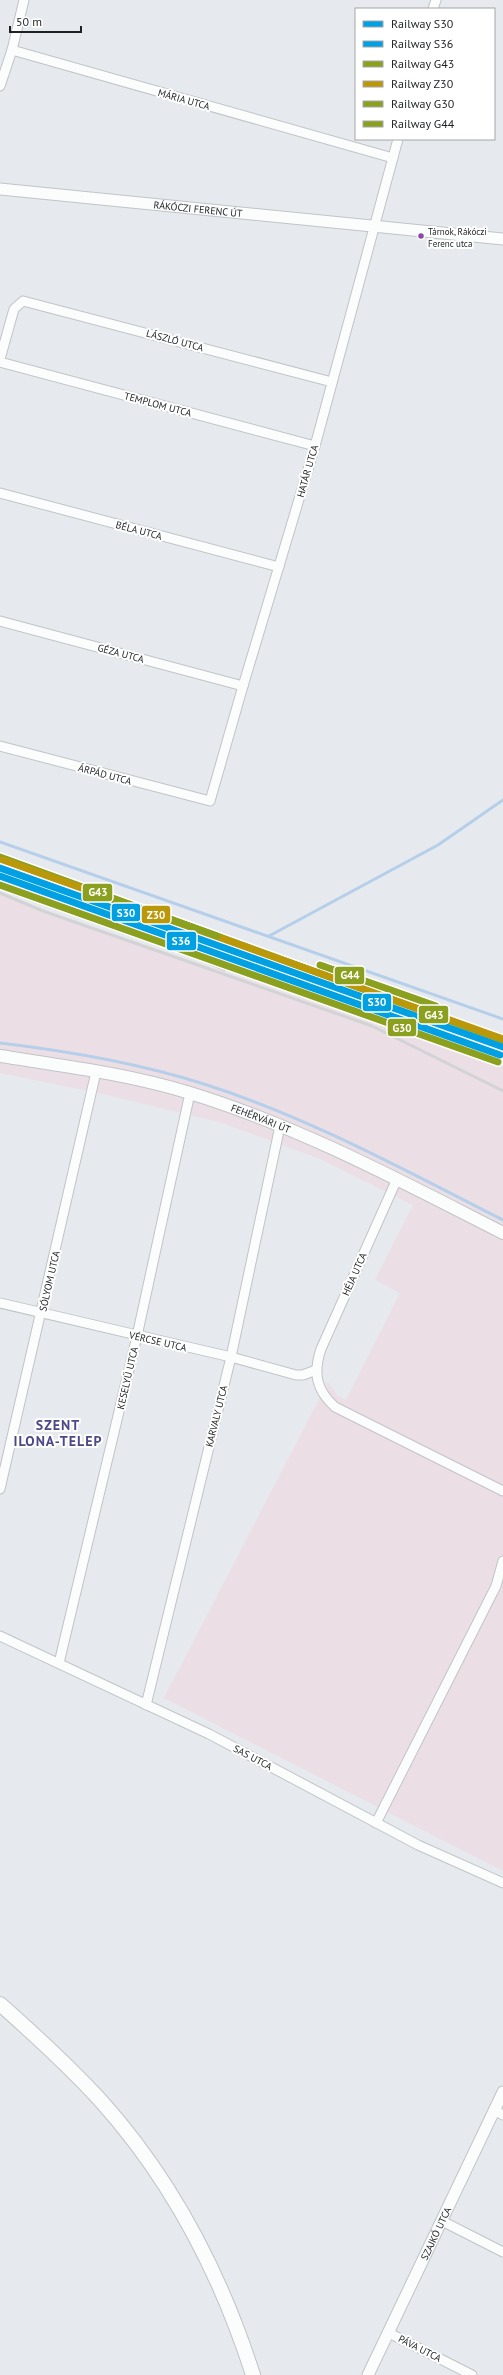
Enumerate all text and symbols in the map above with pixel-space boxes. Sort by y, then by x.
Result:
scale bar [10,8,81,34]
legend [355,8,495,140]
text: 50 m [16,14,42,29]
text: Railway S30 [391,16,454,31]
text: Railway S36 [391,36,453,51]
text: Railway G43 [391,56,454,71]
text: Railway Z30 [391,76,454,91]
street label: MÁRIA UTCA [156,86,212,113]
text: Railway G30 [391,96,455,111]
text: Railway G44 [391,116,455,131]
street label: RÁKÓCZI FERENC ÚT [153,198,243,220]
place label: Tárnok, Rákóczi Ferenc utca [428,226,487,249]
marker: Tárnok, Rákóczi Ferenc utca [416,231,426,241]
street label: LÁSZLÓ UTCA [145,327,205,354]
street label: TEMPLOM UTCA [123,389,193,420]
street label: HATÁR UTCA [294,443,321,499]
street label: BÉLA UTCA [114,518,164,543]
street label: GÉZA UTCA [96,641,146,666]
street label: ÁRPÁD UTCA [77,761,133,788]
line badge: G43 [82,883,113,902]
text: G43 [88,885,108,899]
line badge: S30 [111,903,141,922]
line badge: Z30 [141,905,171,924]
text: S30 [117,906,135,920]
text: Z30 [147,908,165,922]
line badge: S36 [166,931,197,951]
text: S36 [172,934,190,948]
line badge: G44 [334,966,365,985]
text: G44 [340,968,360,982]
line badge: S30 [362,993,392,1012]
text: S30 [368,995,386,1009]
line badge: G43 [418,1005,449,1024]
text: G43 [424,1008,444,1022]
line badge: G30 [387,1018,417,1037]
text: G30 [392,1021,412,1035]
street label: FEHÉRVÁRI ÚT [229,1101,293,1136]
street label: SÓLYOM UTCA [36,1249,63,1313]
street label: HÉJA UTCA [339,1250,370,1298]
street label: VÉRCSE UTCA [127,1328,188,1354]
street label: KESELYŰ UTCA [114,1345,141,1411]
street label: KARVALY UTCA [203,1384,230,1448]
district label: SZENT ILONA-TELEP [13,1416,103,1450]
street label: SAS UTCA [231,1742,274,1773]
street label: SZAJKÓ UTCA [418,2205,454,2262]
street label: PÁVA UTCA [396,2332,444,2365]

